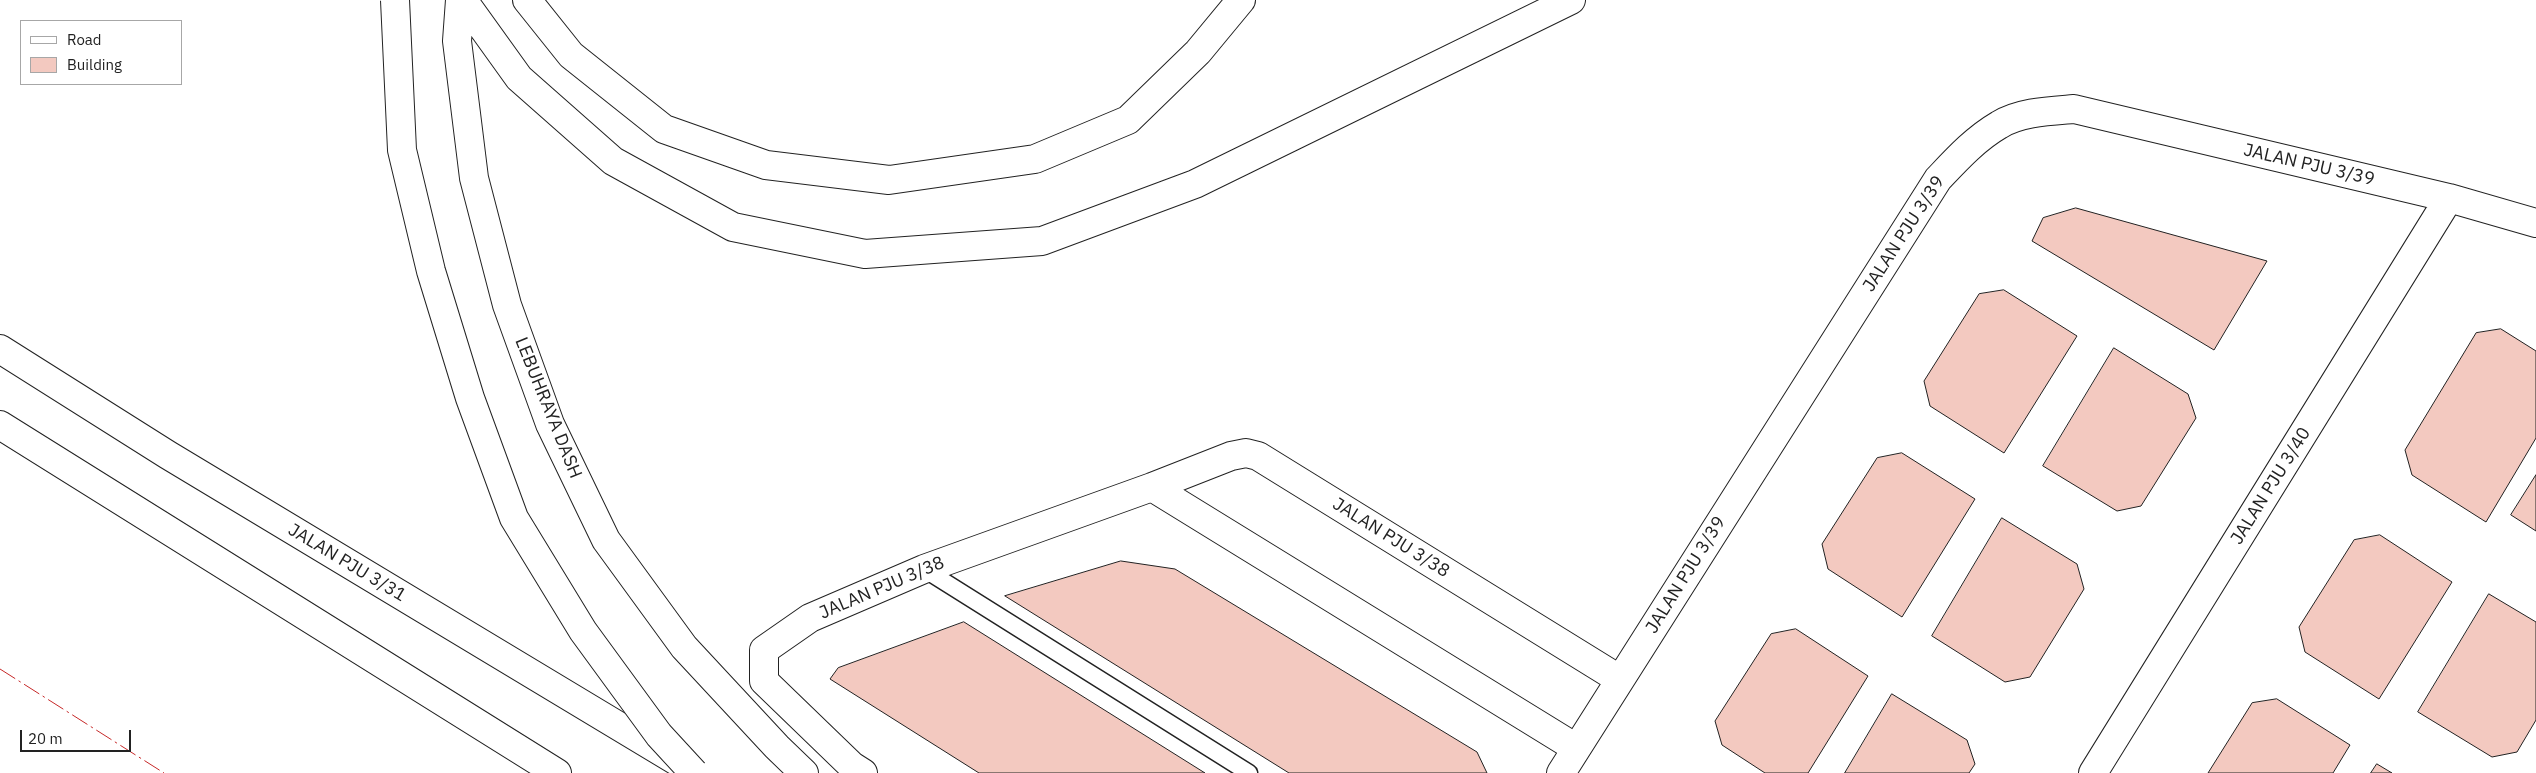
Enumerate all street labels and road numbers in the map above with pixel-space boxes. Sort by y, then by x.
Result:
street label: JALAN PJU 3/39 [2241,139,2377,191]
street label: JALAN PJU 3/39 [1859,172,1949,296]
street label: LEBUHRAYA DASH [510,334,586,482]
street label: JALAN PJU 3/40 [2226,424,2316,548]
street label: JALAN PJU 3/38 [1329,493,1453,583]
street label: JALAN PJU 3/39 [1641,513,1731,637]
street label: JALAN PJU 3/31 [284,519,410,607]
street label: JALAN PJU 3/38 [816,552,948,624]

